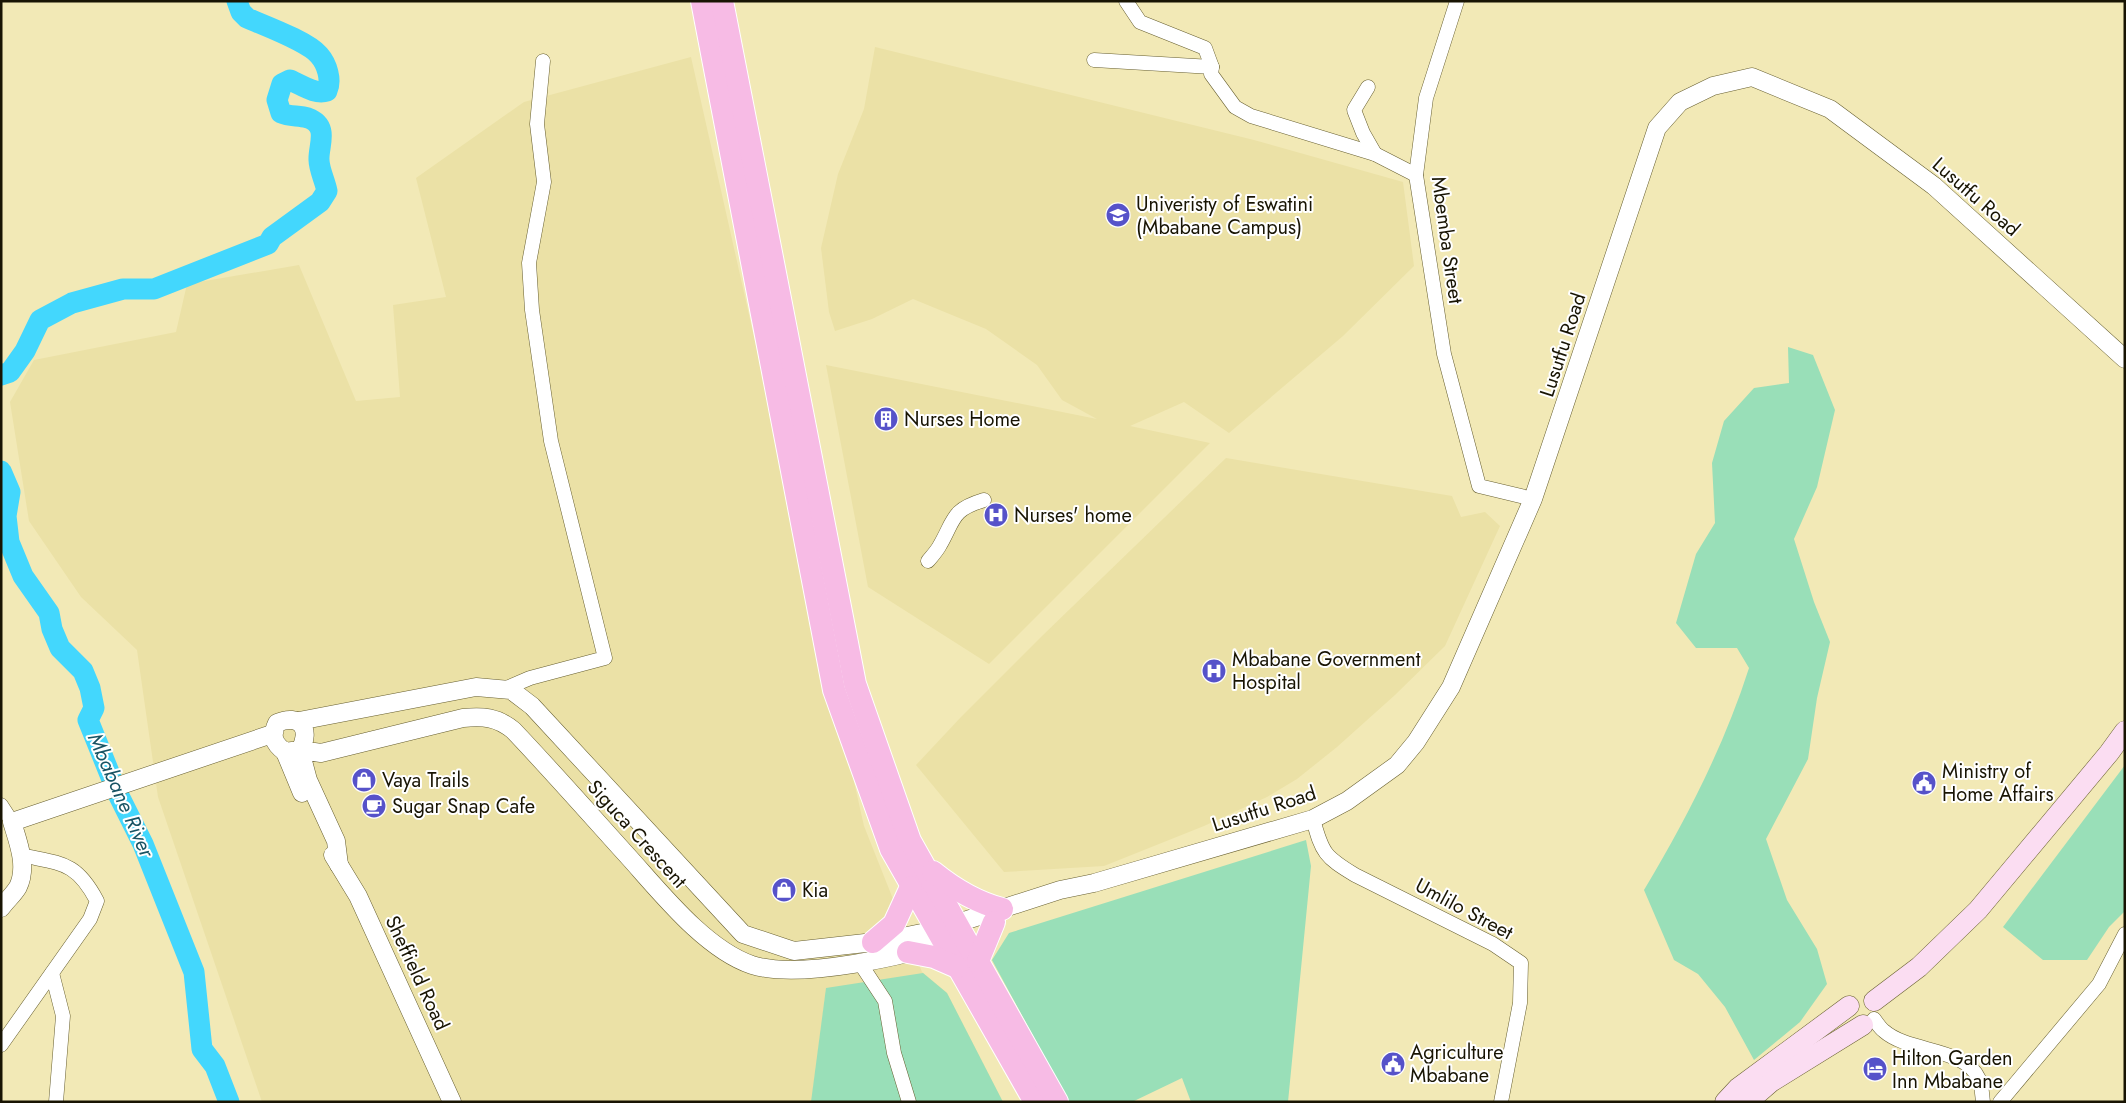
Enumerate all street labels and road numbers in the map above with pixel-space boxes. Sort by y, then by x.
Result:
street label: Lusutfu Road [1926,151,2026,243]
street label: Mbemba Street [1424,174,1470,306]
street label: Lusutfu Road [1533,289,1593,401]
street label: Siguca Crescent [580,773,694,895]
street label: Lusutfu Road [1208,779,1320,839]
street label: Umlilo Street [1410,871,1518,947]
street label: Sheffield Road [378,911,456,1035]

